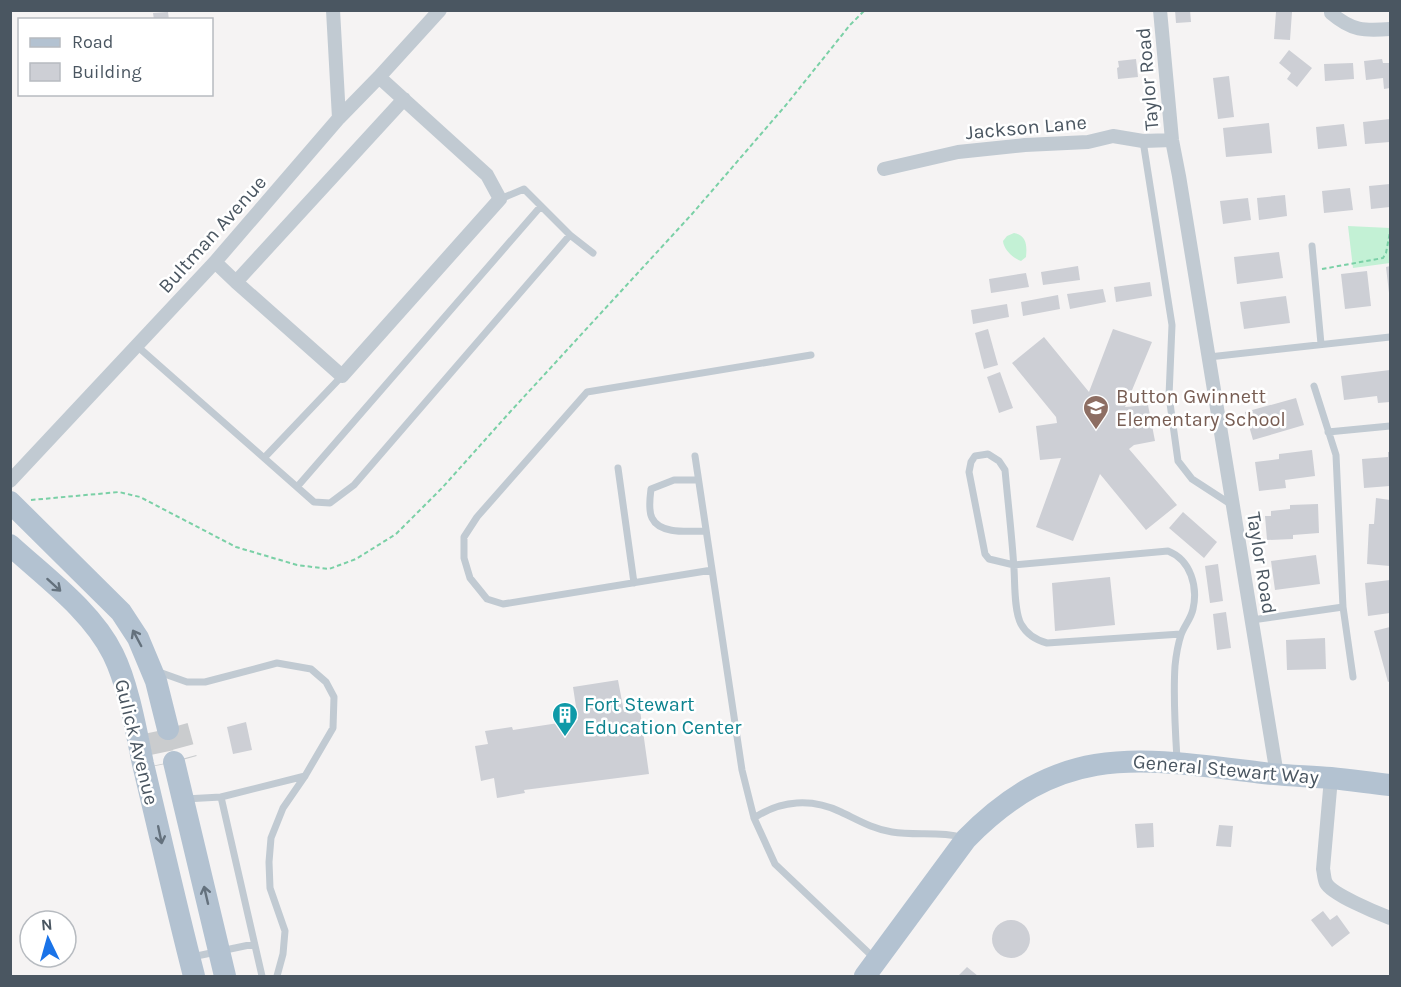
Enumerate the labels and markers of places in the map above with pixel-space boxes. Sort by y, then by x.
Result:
place label: Button Gwinnett Elementary School [1116,385,1286,431]
school or university icon: Button Gwinnett Elementary School [1081,393,1111,431]
place label: Fort Stewart Education Center [584,693,742,739]
building icon: Fort Stewart Education Center [550,700,580,738]

